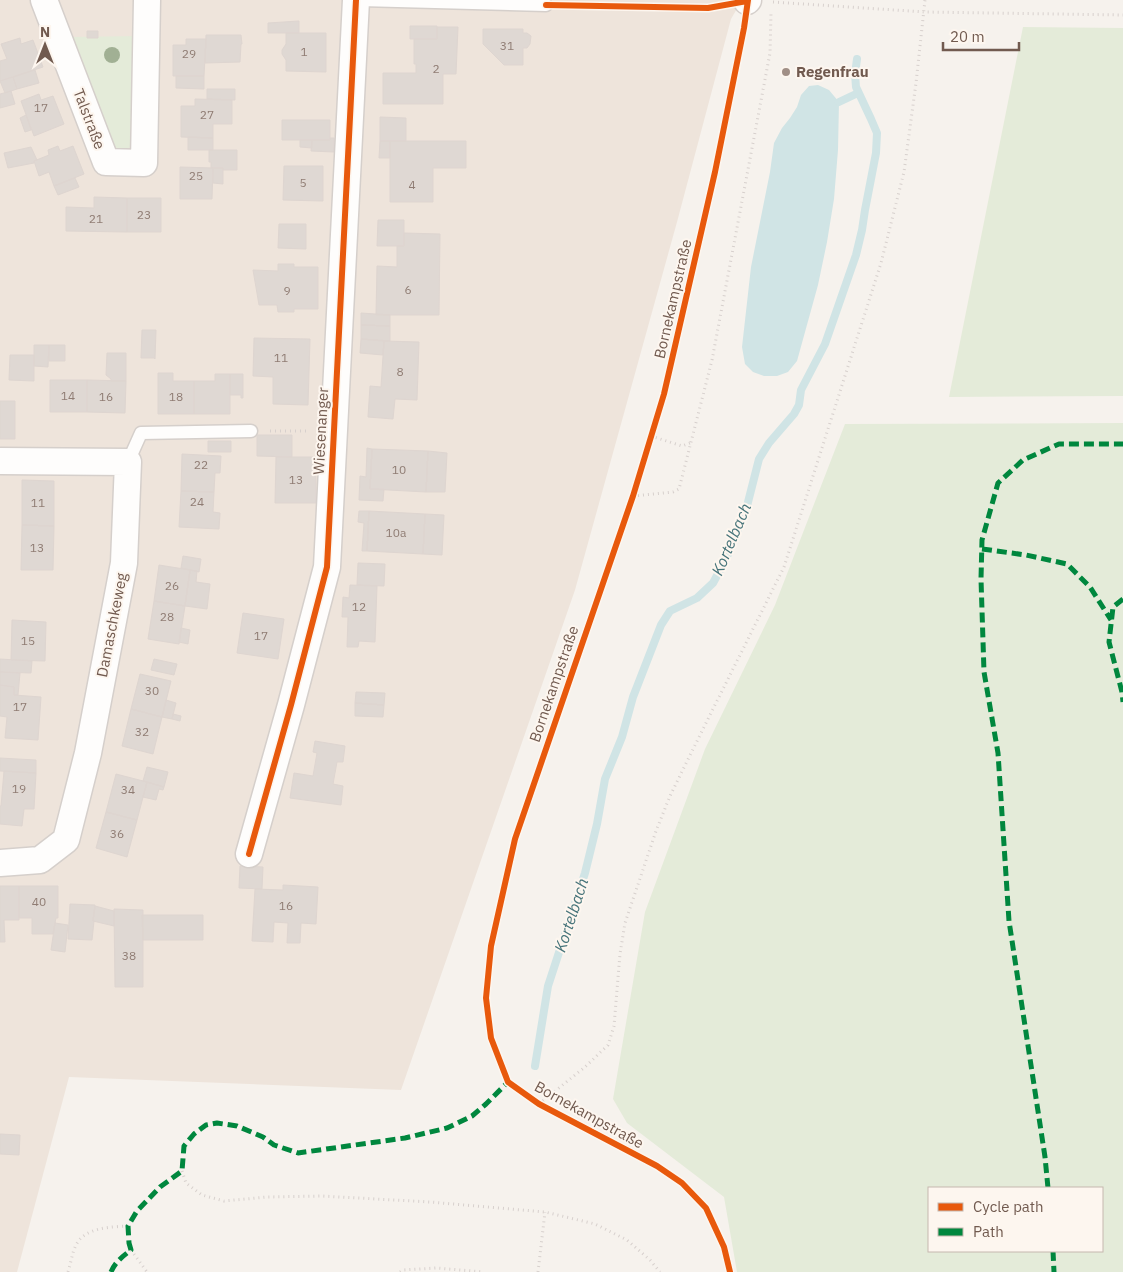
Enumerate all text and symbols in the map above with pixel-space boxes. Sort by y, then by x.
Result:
north arrow [20,20,70,70]
scale bar [943,20,1019,52]
text: N [40,23,50,41]
text: 20 m [950,27,985,46]
house number: 31 [500,38,514,53]
house number: 1 [300,44,308,59]
house number: 29 [182,46,196,61]
house number: 2 [432,61,440,76]
place label: Regenfrau [796,62,869,81]
marker: Regenfrau [780,66,792,78]
street label: Talstraße [69,86,110,152]
house number: 17 [34,100,48,115]
house number: 27 [200,107,214,122]
house number: 25 [189,168,203,183]
house number: 5 [299,175,307,190]
house number: 4 [408,177,416,192]
house number: 23 [137,207,151,222]
house number: 21 [89,211,103,226]
street label: Bornekampstraße [650,237,695,360]
house number: 6 [404,282,412,297]
house number: 9 [283,283,291,298]
house number: 11 [274,350,288,365]
house number: 8 [396,364,404,379]
street label: Wiesenanger [309,386,332,475]
house number: 14 [61,388,75,403]
house number: 16 [99,389,113,404]
house number: 18 [169,389,183,404]
house number: 22 [194,457,208,472]
house number: 10 [392,462,406,477]
house number: 13 [289,472,303,487]
house number: 24 [190,494,204,509]
house number: 11 [31,495,45,510]
water label: Kortelbach [707,500,755,578]
house number: 10a [386,525,407,540]
house number: 13 [30,540,44,555]
street label: Damaschkeweg [92,571,131,679]
house number: 26 [165,578,179,593]
house number: 12 [352,599,366,614]
house number: 28 [160,609,174,624]
street label: Bornekampstraße [525,623,582,745]
house number: 17 [254,628,268,643]
house number: 15 [21,633,35,648]
house number: 30 [145,683,159,698]
house number: 17 [13,699,27,714]
house number: 32 [135,724,149,739]
house number: 19 [12,781,26,796]
house number: 34 [121,782,135,797]
house number: 36 [110,826,124,841]
water label: Kortelbach [550,875,592,955]
house number: 40 [32,894,46,909]
house number: 16 [279,898,293,913]
house number: 38 [122,948,136,963]
street label: Bornekampstraße [531,1077,647,1152]
legend [928,1187,1103,1252]
text: Cycle path [973,1197,1044,1216]
text: Path [973,1222,1004,1241]

